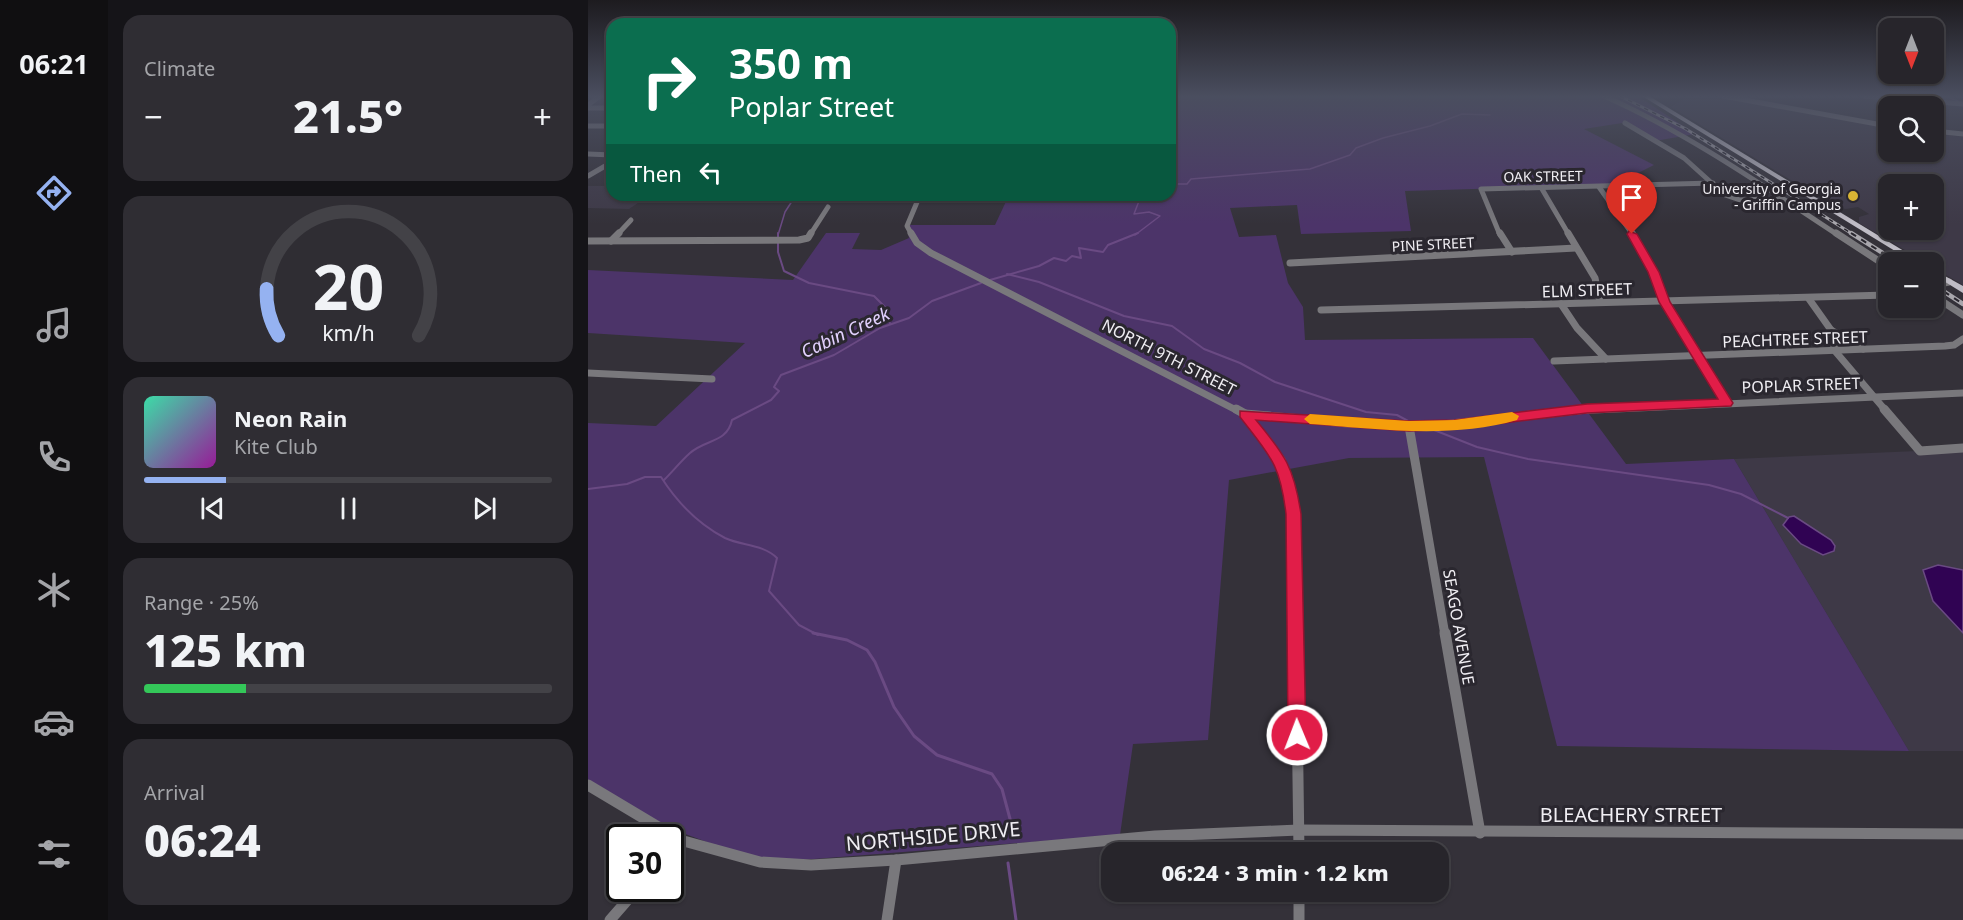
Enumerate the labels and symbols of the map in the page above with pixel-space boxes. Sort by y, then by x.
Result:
north arrow [1878,18,1944,84]
street label: OAK STREET [1503,166,1583,186]
pin [1606,172,1657,234]
place label: University of Georgia - Griffin Campus [1702,179,1841,214]
marker: University of Georgia - Griffin Campus [1846,189,1860,203]
street label: PINE STREET [1391,232,1475,256]
street label: ELM STREET [1542,277,1633,303]
water label: Cabin Creek [797,301,894,363]
street label: NORTH 9TH STREET [1098,314,1240,400]
street label: PEACHTREE STREET [1722,325,1868,353]
street label: POPLAR STREET [1741,372,1861,398]
street label: SEAGO AVENUE [1438,568,1480,686]
position arrow [1265,703,1329,767]
street label: BLEACHERY STREET [1540,801,1722,828]
street label: NORTHSIDE DRIVE [845,815,1021,857]
speed limit sign: 30 [606,824,684,902]

